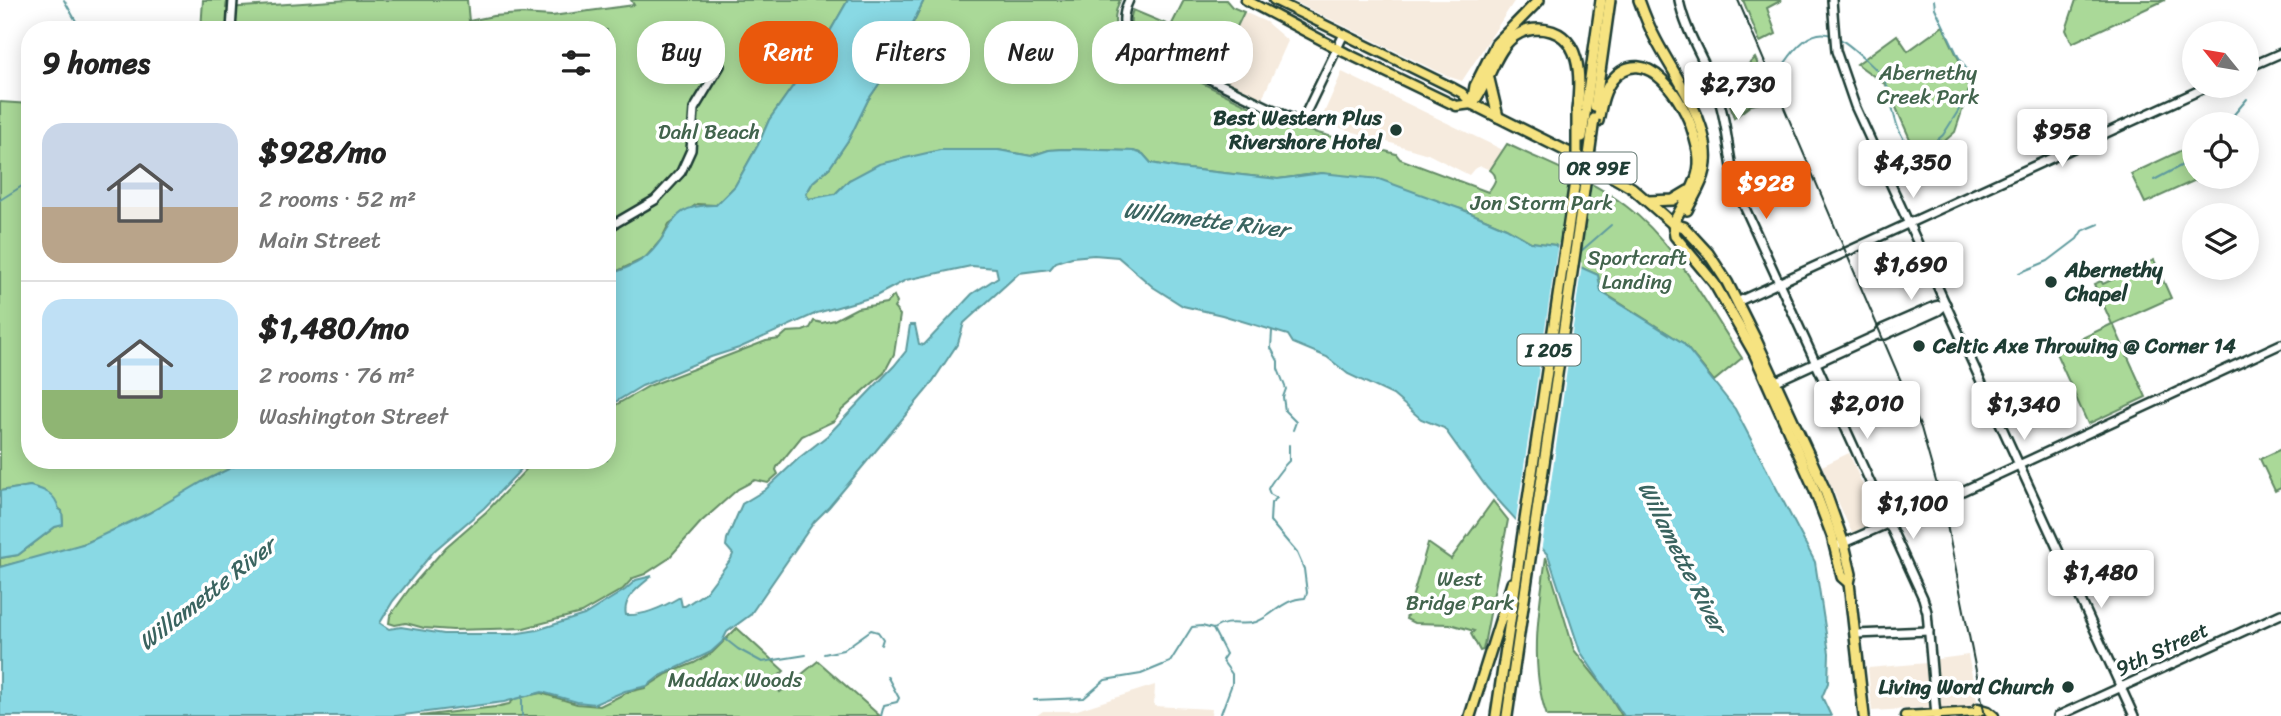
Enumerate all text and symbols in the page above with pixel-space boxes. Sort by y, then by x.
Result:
chip: Buy [637,21,725,84]
chip: Rent [739,21,838,84]
chip: Filters [852,21,970,84]
chip: New [984,21,1078,84]
chip: Apartment [1092,21,1253,84]
north arrow [2182,21,2259,98]
map controls [2182,21,2259,280]
text: 9 homes [42,36,150,90]
icon: filters [557,44,595,82]
park label: Abernethy Creek Park [1877,54,1980,116]
pin: $2,730 [1681,62,1795,122]
text: $2,730 [1700,64,1776,105]
place label: Best Western Plus Rivershore Hotel [1213,99,1383,161]
pin: $958 [2021,110,2103,169]
text: $958 [2033,111,2091,152]
button: locate [2182,112,2259,189]
park label: Dahl Beach [658,113,760,151]
marker: Best Western Plus Rivershore Hotel [1388,122,1404,138]
text: $928/mo [259,125,386,179]
pin: $4,350 [1856,140,1970,200]
text: $4,350 [1874,142,1952,183]
icon: home [98,151,182,235]
road number: OR 99E [1560,152,1636,184]
pin: $928 [1725,162,1807,221]
text: $928 [1738,163,1794,204]
text: 2 rooms · 52 m² [259,179,416,220]
park label: Jon Storm Park [1470,184,1613,222]
water label: Willamette River [1121,190,1295,251]
button: layers [2182,203,2259,280]
text: Main Street [259,220,381,261]
park label: Sportcraft Landing [1587,239,1687,301]
pin: $1,690 [1854,243,1968,302]
text: $1,690 [1874,244,1948,285]
place label: Abernethy Chapel [2064,251,2164,313]
marker: Abernethy Chapel [2043,274,2059,290]
text: $1,480/mo [259,301,409,355]
icon: home [98,327,182,411]
place label: Celtic Axe Throwing @ Corner 14 [1932,327,2236,365]
road number: I 205 [1518,334,1580,366]
marker: Celtic Axe Throwing @ Corner 14 [1911,338,1927,354]
text: 2 rooms · 76 m² [259,355,415,396]
pin: $2,010 [1810,382,1924,441]
pin: $1,340 [1967,382,2081,442]
text: $2,010 [1830,383,1904,424]
text: $1,340 [1987,384,2061,425]
text: Washington Street [259,396,448,437]
water label: Willamette River [1626,474,1740,644]
pin: $1,100 [1856,482,1970,541]
text: $1,100 [1878,483,1948,524]
water label: Willamette River [129,524,289,661]
pin: $1,480 [2044,550,2158,610]
text: $1,480 [2064,552,2138,593]
park label: West Bridge Park [1406,560,1514,622]
street label: 9th Street [2109,611,2215,687]
park label: Maddax Woods [668,661,803,699]
place label: Living Word Church [1878,668,2054,706]
marker: Living Word Church [2060,679,2076,695]

